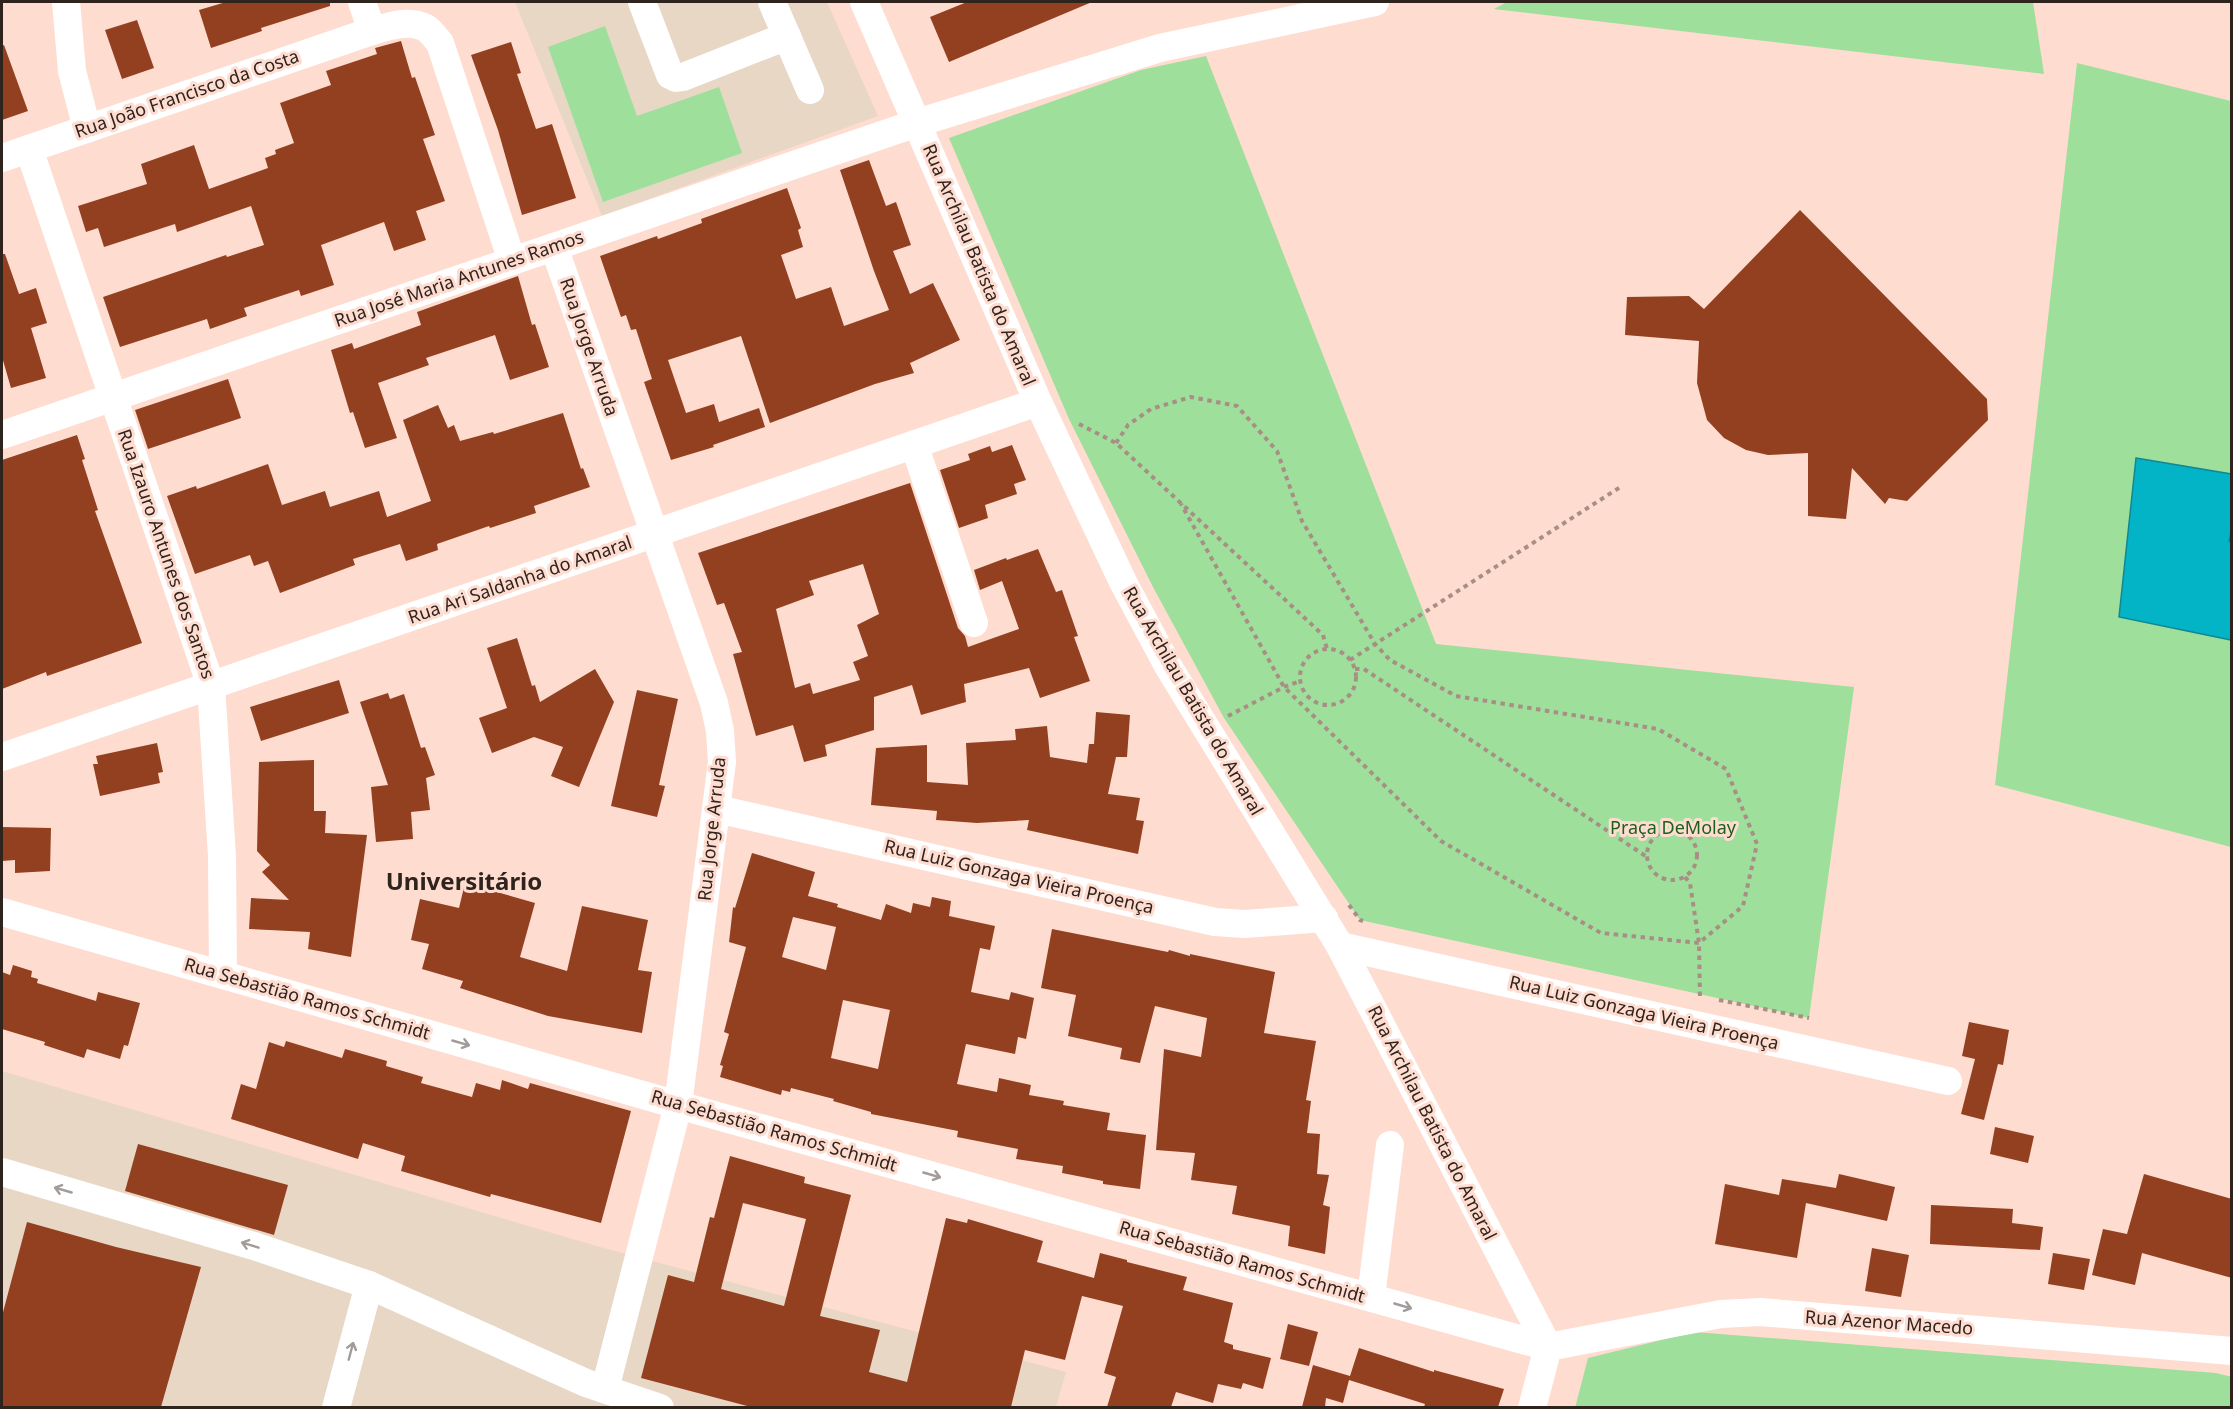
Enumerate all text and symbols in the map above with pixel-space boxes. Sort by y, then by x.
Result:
street label: Rua João Francisco da Costa [71,43,302,143]
street label: Rua Archilau Batista do Amaral [918,140,1042,389]
street label: Rua José Maria Antunes Ramos [331,224,586,332]
street label: Rua Jorge Arruda [555,274,625,419]
street label: Rua Izauro Antunes dos Santos [113,426,221,682]
street label: Rua Ari Saldanha do Amaral [405,529,635,629]
street label: Rua Archilau Batista do Amaral [1118,582,1269,819]
street label: Rua Jorge Arruda [692,756,731,902]
park label: Praça DeMolay [1610,815,1737,839]
street label: Rua Luiz Gonzaga Vieira Proença [882,833,1156,919]
district label: Universitário [386,864,542,897]
street label: Rua Sebastião Ramos Schmidt [182,951,433,1045]
street label: Rua Luiz Gonzaga Vieira Proença [1507,969,1781,1055]
street label: Rua Archilau Batista do Amaral [1363,1001,1503,1244]
one-way arrow [451,1038,470,1049]
street label: Rua Sebastião Ramos Schmidt [649,1083,900,1177]
one-way arrow [922,1170,941,1181]
one-way arrow [53,1184,72,1195]
street label: Rua Sebastião Ramos Schmidt [1117,1214,1368,1308]
one-way arrow [241,1239,260,1250]
one-way arrow [1393,1301,1412,1312]
street label: Rua Azenor Macedo [1804,1304,1974,1340]
one-way arrow [346,1342,357,1361]

